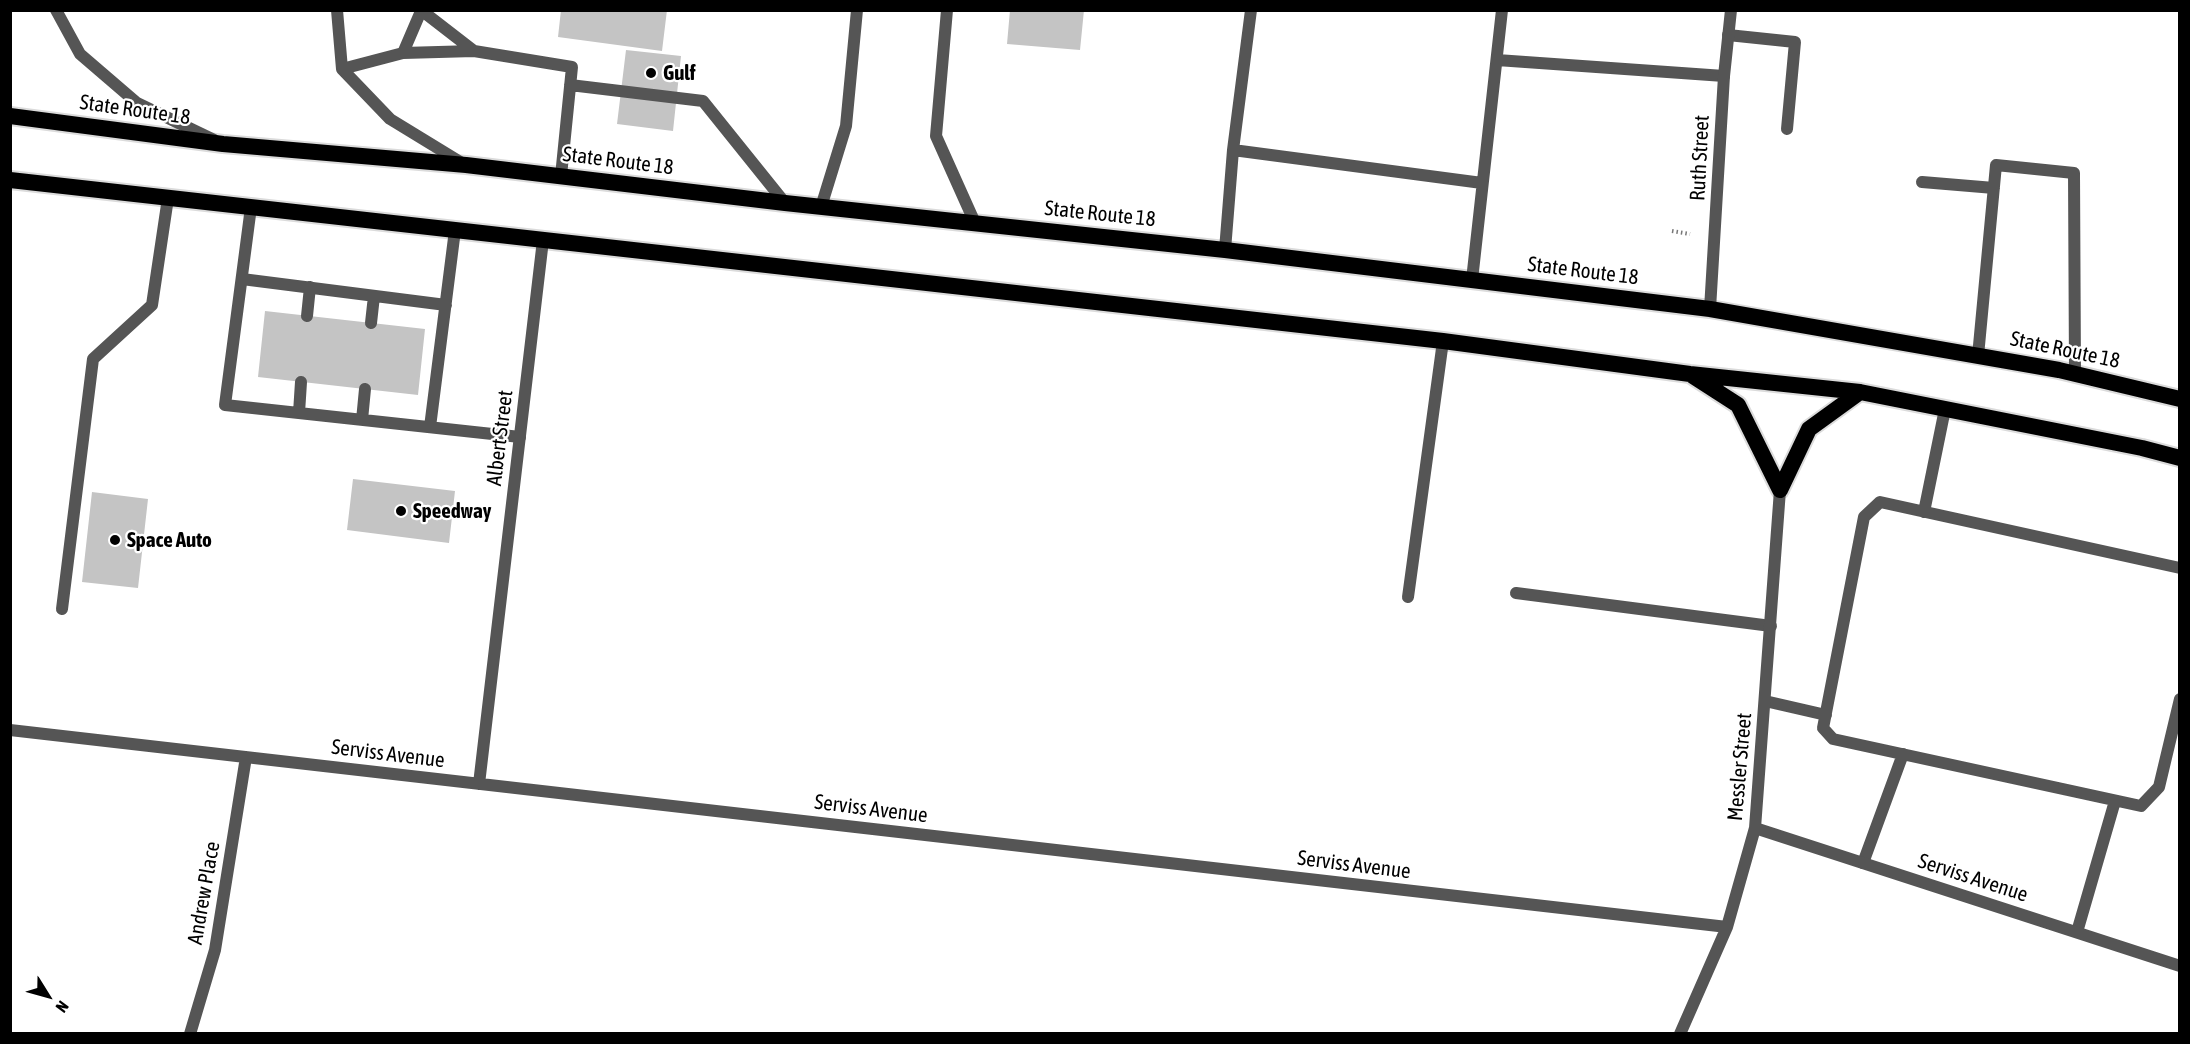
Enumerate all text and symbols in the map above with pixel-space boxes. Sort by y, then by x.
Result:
place label: Gulf [663,60,696,86]
marker: Gulf [644,66,658,80]
street label: State Route 18 [78,90,192,130]
street label: Ruth Street [1685,114,1715,202]
street label: State Route 18 [561,142,675,180]
street label: State Route 18 [1043,196,1157,232]
street label: State Route 18 [1526,252,1640,290]
street label: State Route 18 [2008,326,2122,374]
street label: Albert Street [482,389,518,487]
place label: Speedway [413,498,491,524]
marker: Speedway [394,504,408,518]
place label: Space Auto [127,527,212,553]
marker: Space Auto [108,533,122,547]
street label: Messler Street [1723,712,1757,822]
street label: Serviss Avenue [330,735,446,773]
street label: Serviss Avenue [813,790,929,828]
street label: Andrew Place [183,839,225,947]
street label: Serviss Avenue [1296,846,1412,884]
street label: Serviss Avenue [1915,848,2031,908]
north arrow [18,966,78,1026]
text: N [52,998,72,1016]

